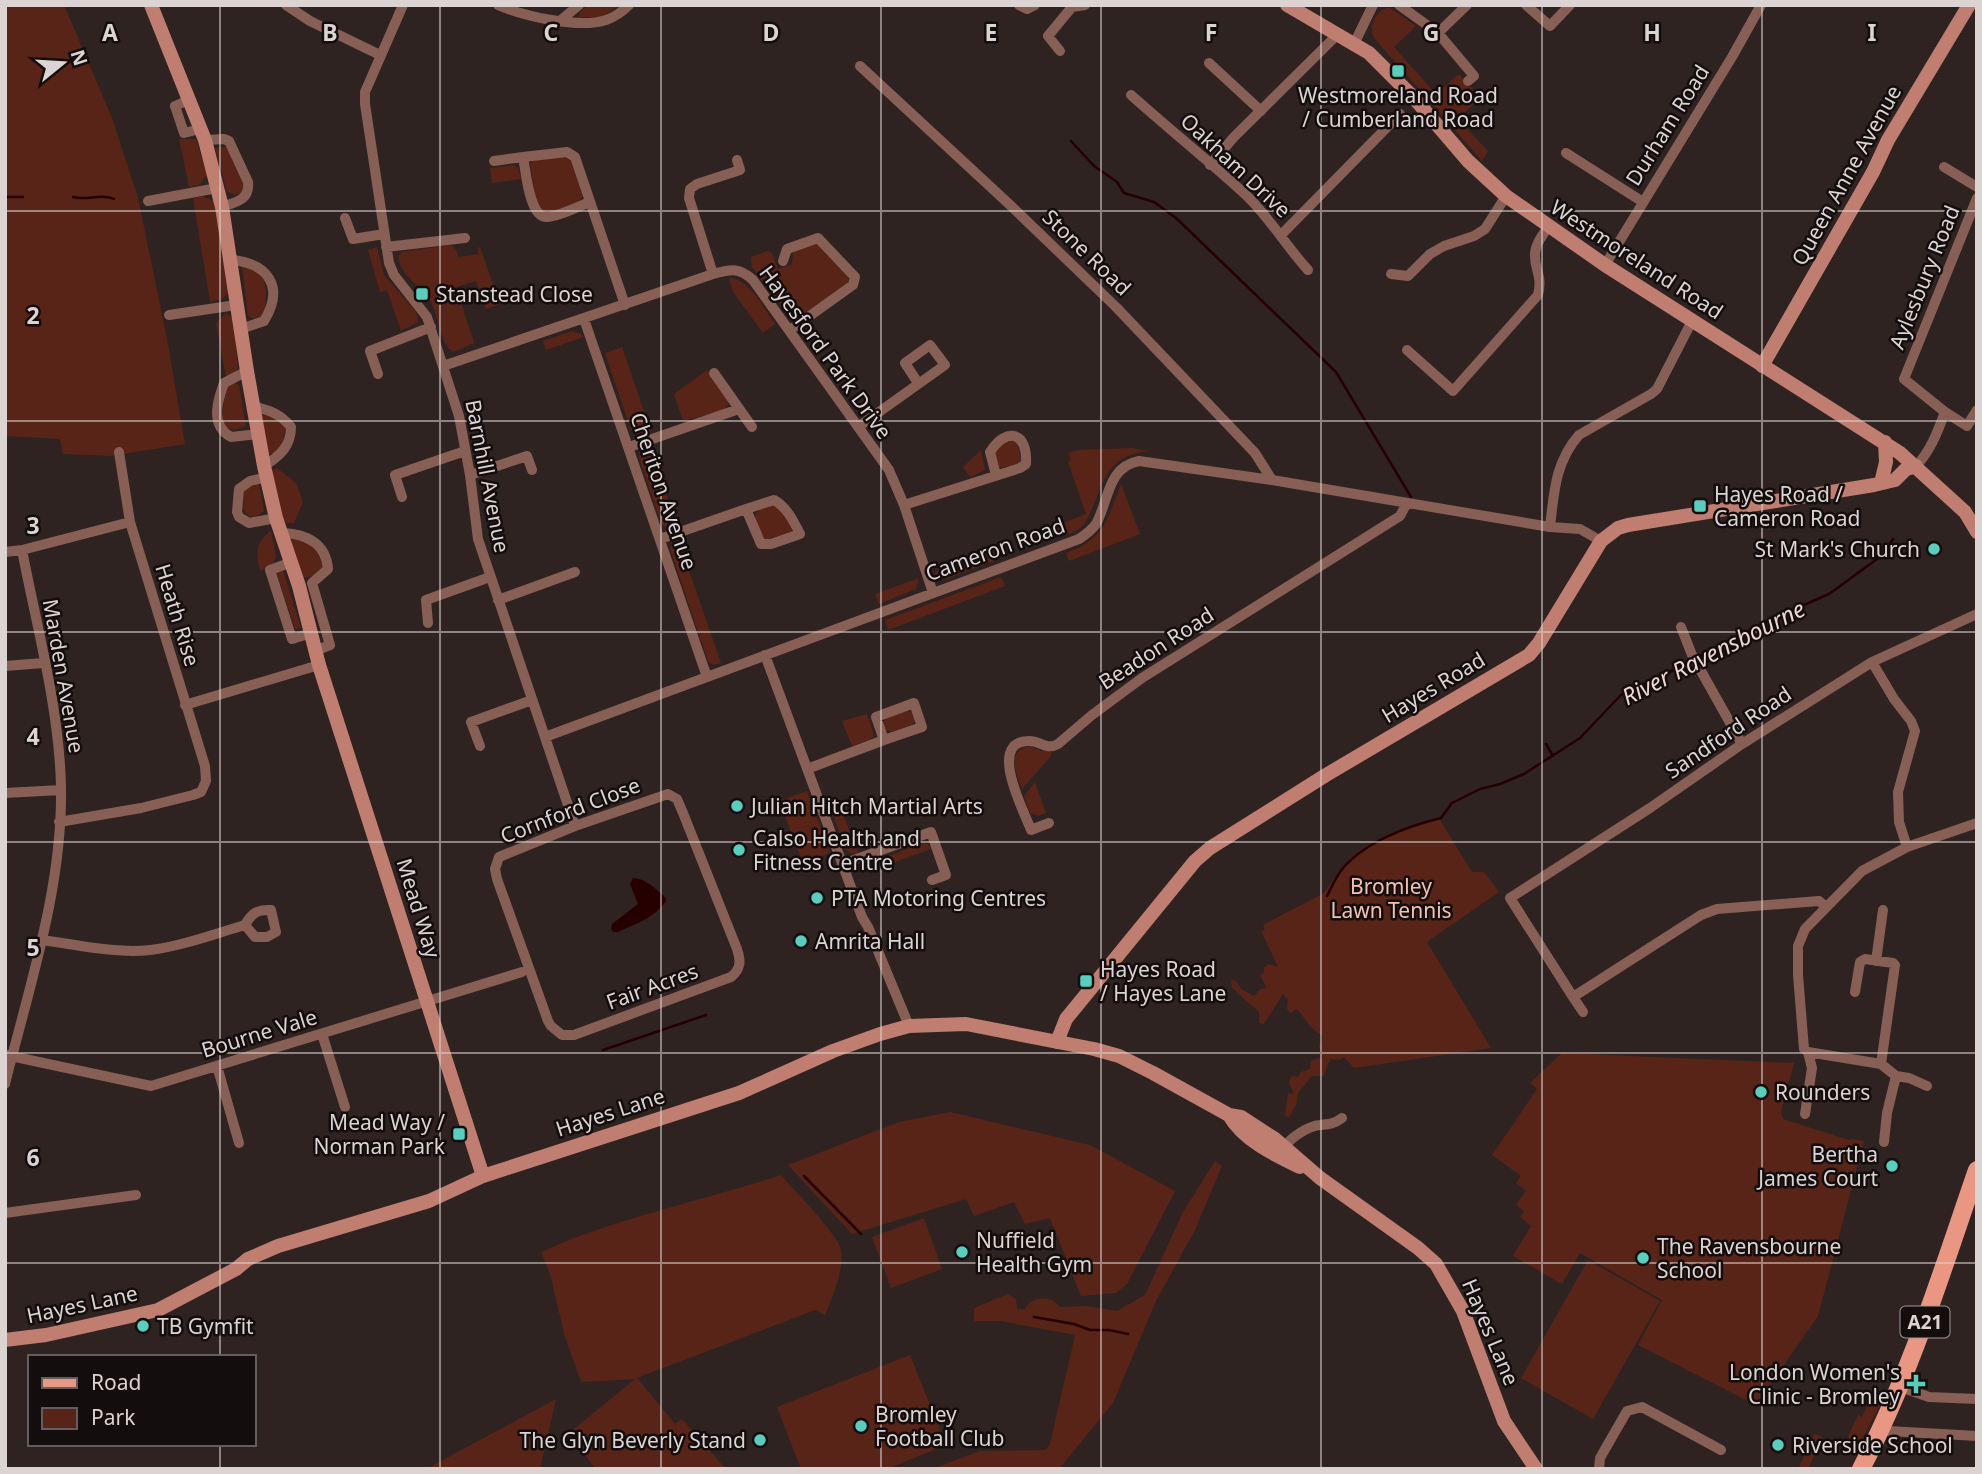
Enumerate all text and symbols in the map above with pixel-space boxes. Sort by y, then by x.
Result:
text: A [102,16,118,48]
text: B [322,16,338,48]
text: C [544,16,559,48]
text: D [763,16,779,48]
text: E [985,16,997,48]
text: F [1205,16,1217,48]
text: G [1423,16,1439,48]
text: H [1643,16,1661,48]
text: I [1868,16,1877,48]
north arrow [28,28,98,98]
text: N [64,46,94,69]
street label: Durham Road [1619,59,1715,191]
marker: Westmoreland Road / Cumberland Road [1390,63,1406,79]
street label: Queen Anne Avenue [1785,80,1907,270]
place label: Westmoreland Road / Cumberland Road [1298,81,1498,133]
street label: Oakham Drive [1175,107,1297,223]
street label: Westmoreland Road [1545,193,1729,325]
street label: Aylesbury Road [1882,201,1966,353]
street label: Stone Road [1037,203,1137,301]
street label: Hayesford Park Drive [753,260,899,444]
place label: Stanstead Close [436,280,593,308]
marker: Stanstead Close [414,286,430,302]
text: 2 [26,299,40,331]
street label: Barnhill Avenue [459,397,517,555]
street label: Cheriton Avenue [624,409,704,573]
place label: Hayes Road / Cameron Road [1714,480,1860,532]
marker: Hayes Road / Cameron Road [1692,498,1708,514]
text: 3 [26,509,40,541]
street label: Cameron Road [921,511,1069,587]
place label: St Mark's Church [1755,535,1920,563]
marker: St Mark's Church [1926,541,1942,557]
street label: Heath Rise [149,560,207,670]
water label: River Ravensbourne [1616,592,1810,712]
street label: Marden Avenue [37,597,91,755]
street label: Beadon Road [1093,600,1219,696]
street label: Hayes Road [1376,645,1490,729]
street label: Sandford Road [1660,680,1796,784]
text: 4 [26,720,40,752]
street label: Cornford Close [496,771,644,849]
place label: Julian Hitch Martial Arts [749,792,983,820]
marker: Julian Hitch Martial Arts [729,798,745,814]
place label: Calso Health and Fitness Centre [753,824,920,876]
marker: Calso Health and Fitness Centre [731,842,747,858]
street label: Mead Way [391,855,447,961]
park label: Bromley Lawn Tennis [1330,872,1452,924]
place label: PTA Motoring Centres [831,884,1046,912]
marker: PTA Motoring Centres [809,890,825,906]
place label: Amrita Hall [815,927,925,955]
text: 5 [26,931,40,963]
marker: Amrita Hall [793,933,809,949]
place label: Hayes Road / Hayes Lane [1100,955,1226,1007]
street label: Fair Acres [602,956,702,1016]
marker: Hayes Road / Hayes Lane [1078,973,1094,989]
street label: Bourne Vale [198,1002,320,1064]
place label: Rounders [1775,1078,1870,1106]
street label: Hayes Lane [552,1081,668,1143]
marker: Rounders [1753,1084,1769,1100]
place label: Mead Way / Norman Park [313,1108,446,1160]
marker: Mead Way / Norman Park [451,1126,467,1142]
place label: Bertha James Court [1756,1140,1878,1192]
text: 6 [26,1141,40,1173]
marker: Bertha James Court [1884,1158,1900,1174]
place label: Nuffield Health Gym [976,1226,1092,1278]
place label: The Ravensbourne School [1657,1232,1841,1284]
marker: Nuffield Health Gym [954,1244,970,1260]
marker: The Ravensbourne School [1635,1250,1651,1266]
street label: Hayes Lane [1456,1275,1526,1389]
street label: Hayes Lane [24,1279,140,1329]
road number: A21 [1900,1306,1950,1338]
place label: TB Gymfit [157,1312,254,1340]
marker: TB Gymfit [135,1318,151,1334]
legend [28,1355,256,1446]
place label: London Women's Clinic - Bromley [1729,1358,1900,1410]
text: Road [91,1368,141,1396]
marker: London Women's Clinic - Bromley [1906,1374,1926,1394]
place label: Bromley Football Club [875,1400,1004,1452]
text: Park [91,1403,136,1431]
marker: Bromley Football Club [853,1418,869,1434]
place label: The Glyn Beverly Stand [520,1426,746,1454]
place label: Riverside School [1792,1431,1953,1459]
marker: The Glyn Beverly Stand [752,1432,768,1448]
marker: Riverside School [1770,1437,1786,1453]

